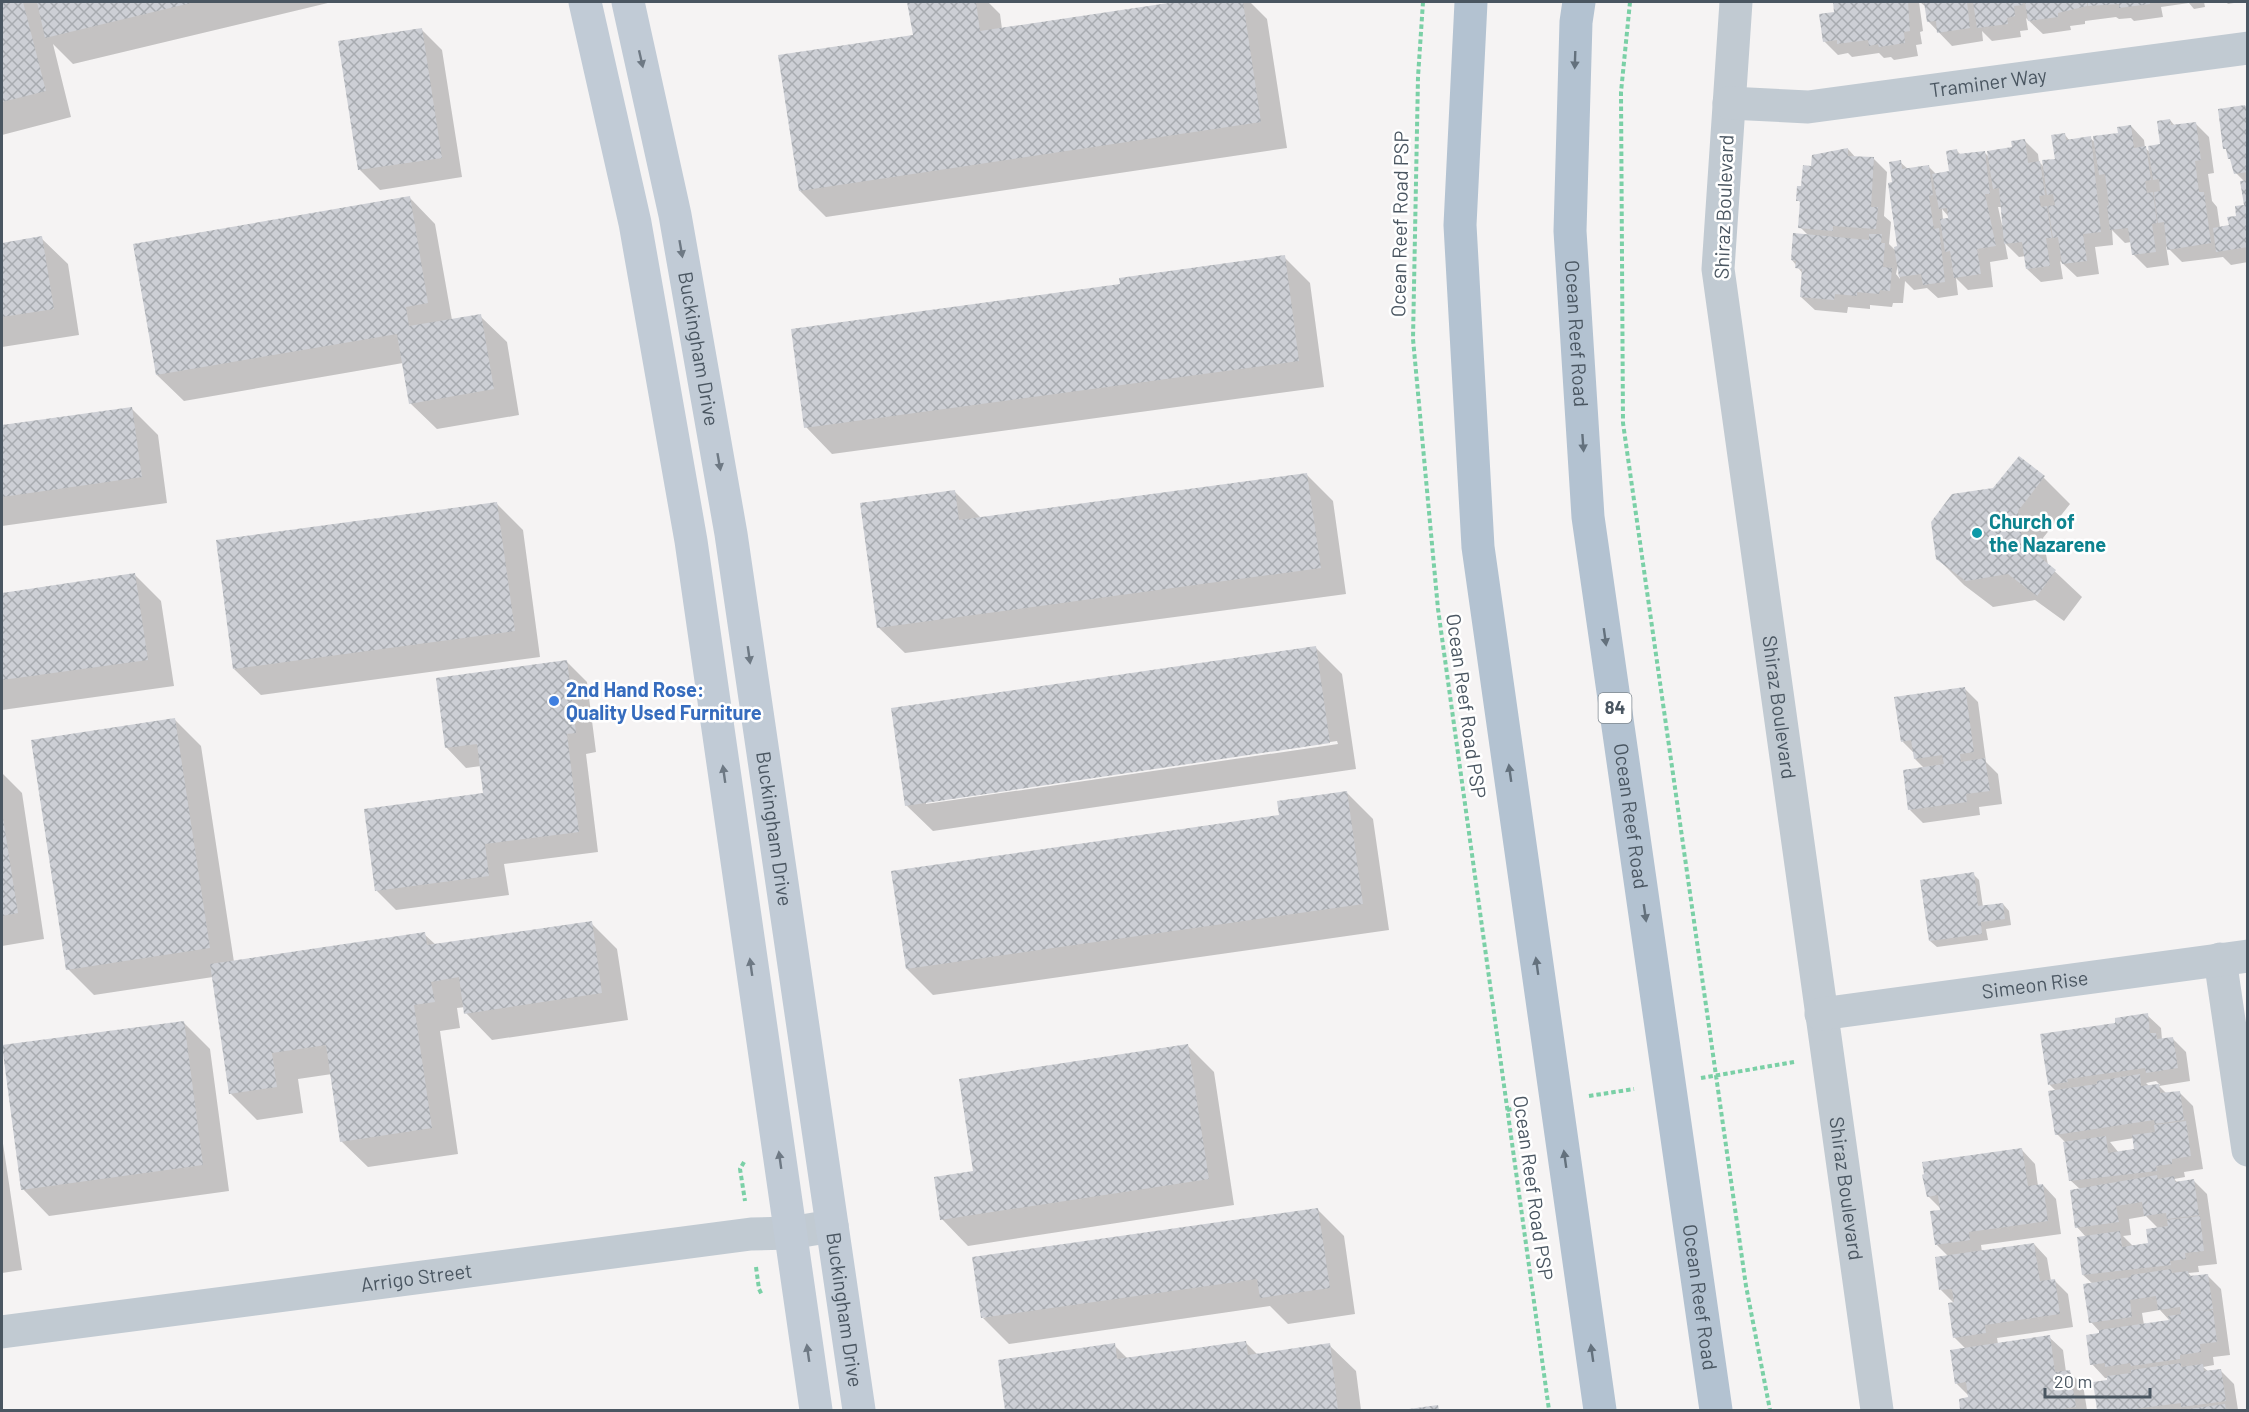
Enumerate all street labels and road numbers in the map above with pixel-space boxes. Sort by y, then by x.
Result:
street label: Traminer Way [1928,62,2048,102]
street label: Ocean Reef Road PSP [1385,130,1413,317]
street label: Shiraz Boulevard [1708,134,1738,280]
street label: Ocean Reef Road [1561,259,1594,408]
street label: Buckingham Drive [674,270,725,428]
street label: Ocean Reef Road PSP [1442,612,1492,800]
street label: Shiraz Boulevard [1758,634,1802,780]
road number: 84 [1598,693,1632,723]
street label: Ocean Reef Road [1610,741,1654,890]
street label: Buckingham Drive [752,750,798,908]
street label: Simeon Rise [1980,965,2090,1003]
street label: Ocean Reef Road PSP [1509,1094,1559,1282]
street label: Shiraz Boulevard [1825,1115,1869,1262]
street label: Ocean Reef Road [1678,1222,1723,1372]
street label: Buckingham Drive [822,1231,869,1389]
street label: Arrigo Street [359,1258,473,1296]

